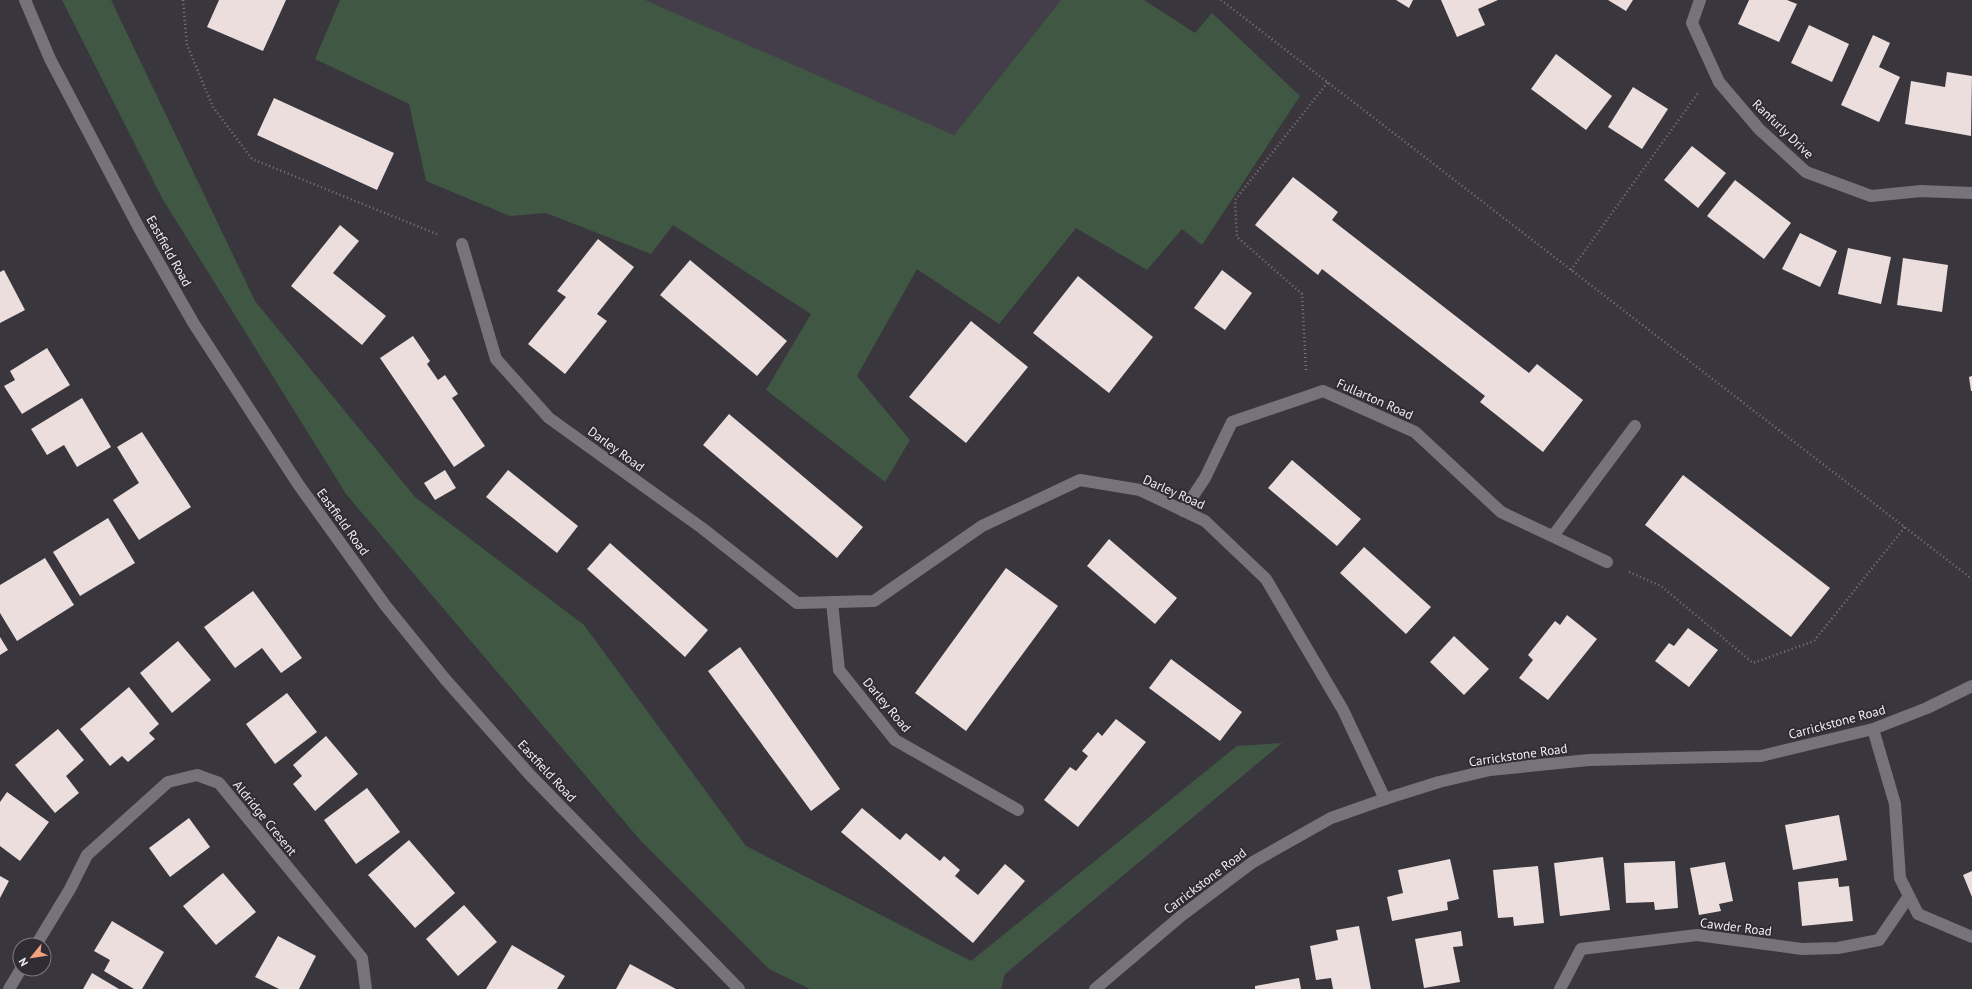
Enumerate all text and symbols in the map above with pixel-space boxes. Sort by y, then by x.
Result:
street label: Ranfurly Drive [1749,96,1817,162]
street label: Eastfield Road [142,212,196,290]
street label: Fullarton Road [1334,375,1416,423]
street label: Darley Road [584,423,648,475]
street label: Darley Road [1140,471,1208,513]
street label: Eastfield Road [313,485,373,559]
street label: Darley Road [859,674,915,736]
street label: Carrickstone Road [1787,701,1887,743]
street label: Eastfield Road [514,736,580,806]
street label: Carrickstone Road [1468,740,1568,770]
street label: Aldridge Cresent [229,777,301,860]
street label: Carrickstone Road [1160,844,1250,918]
street label: Cawder Road [1699,914,1773,940]
north arrow [12,937,52,977]
text: N [15,955,31,969]

